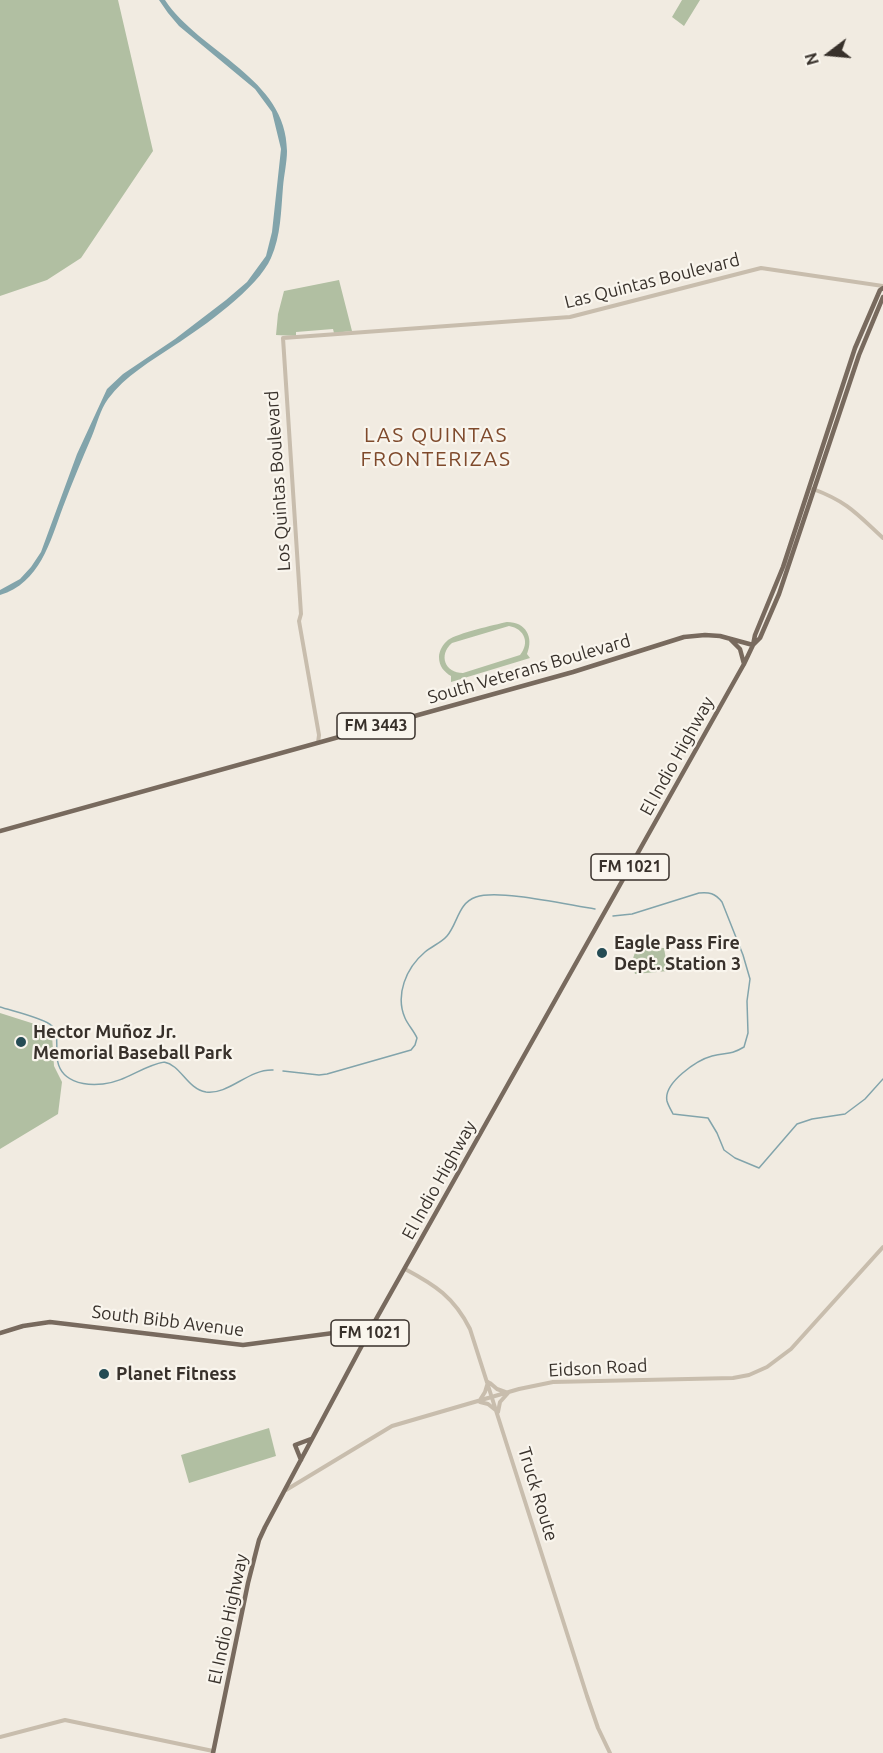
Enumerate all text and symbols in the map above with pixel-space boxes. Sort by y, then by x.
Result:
north arrow [799,24,859,84]
text: N [801,51,822,67]
street label: Las Quintas Boulevard [562,249,742,313]
street label: Los Quintas Boulevard [261,390,295,572]
district label: LAS QUINTAS FRONTERIZAS [360,422,512,472]
street label: South Veterans Boulevard [425,630,633,708]
street label: El Indio Highway [635,693,719,819]
road number: FM 3443 [337,713,415,739]
road number: FM 1021 [591,854,669,880]
place label: Eagle Pass Fire Dept. Station 3 [614,932,741,974]
marker: Eagle Pass Fire Dept. Station 3 [595,946,609,960]
place label: Hector Muñoz Jr. Memorial Baseball Park [33,1021,232,1064]
marker: Hector Muñoz Jr. Memorial Baseball Park [14,1035,28,1049]
street label: El Indio Highway [397,1117,481,1243]
street label: South Bibb Avenue [91,1301,245,1341]
road number: FM 1021 [331,1320,409,1346]
street label: Eidson Road [548,1355,648,1381]
place label: Planet Fitness [116,1363,237,1385]
marker: Planet Fitness [97,1367,111,1381]
street label: Truck Route [513,1444,563,1544]
street label: El Indio Highway [204,1552,252,1686]

